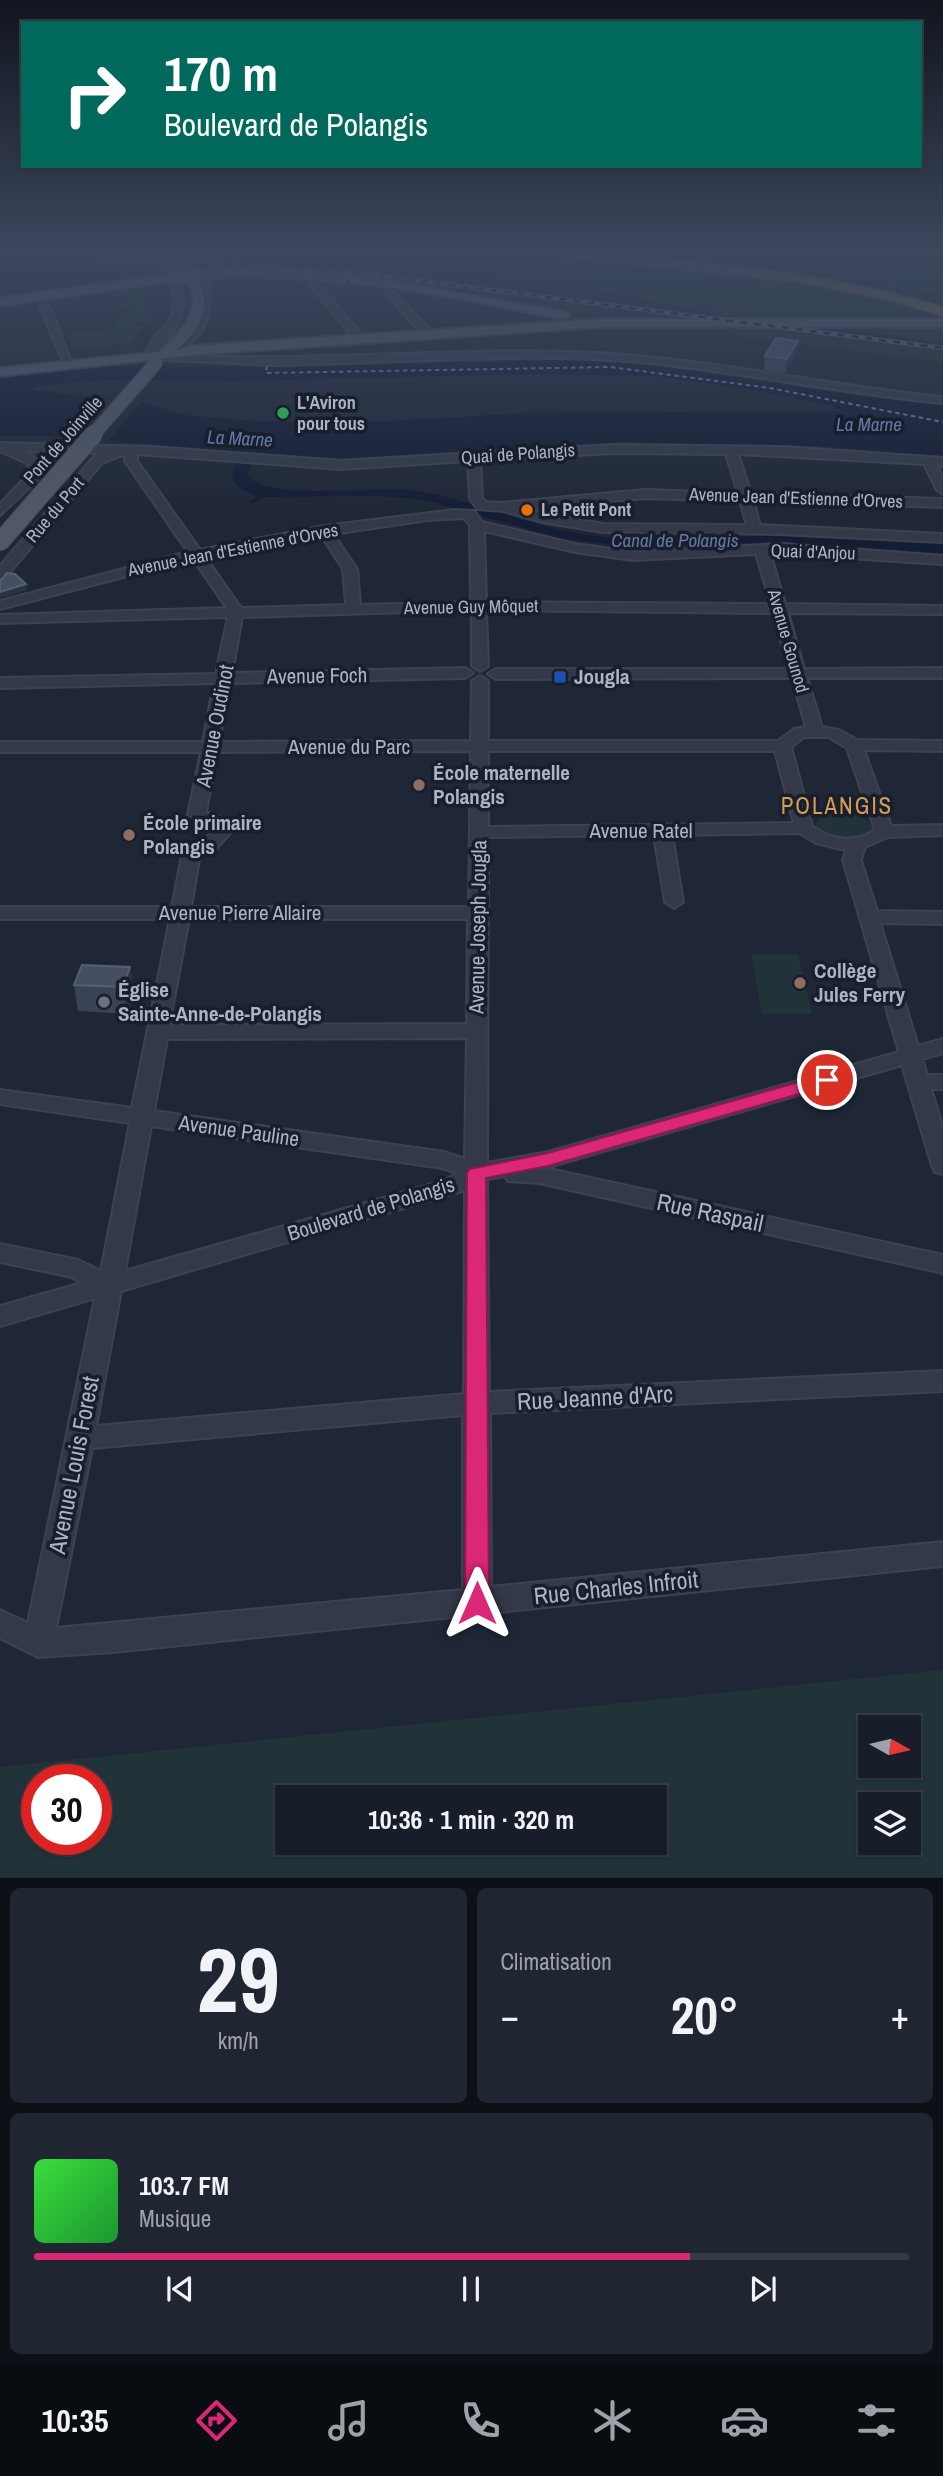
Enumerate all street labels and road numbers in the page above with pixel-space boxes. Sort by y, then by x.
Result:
street label: Pont de Joinville [17,390,108,489]
street label: Quai de Polangis [460,437,576,470]
street label: Rue du Port [20,471,90,548]
street label: Avenue Jean d'Estienne d'Orves [688,481,903,514]
street label: Avenue Jean d'Estienne d'Orves [125,517,340,582]
street label: Quai d'Anjou [770,538,856,565]
street label: Avenue Gounod [762,585,815,695]
street label: Avenue Guy Môquet [403,593,538,620]
street label: Avenue Foch [266,660,367,691]
street label: Avenue Oudinot [188,662,241,791]
street label: Avenue du Parc [287,732,410,761]
street label: Avenue Ratel [588,816,693,845]
street label: Avenue Joseph Jougla [461,839,494,1015]
street label: Avenue Pierre Allaire [158,898,321,927]
street label: Avenue Pauline [176,1108,301,1153]
street label: Boulevard de Polangis [284,1169,458,1248]
street label: Rue Raspail [654,1185,766,1239]
street label: Avenue Louis Forest [40,1373,106,1557]
street label: Rue Jeanne d'Arc [516,1377,674,1417]
street label: Rue Charles Infroit [532,1562,700,1612]

